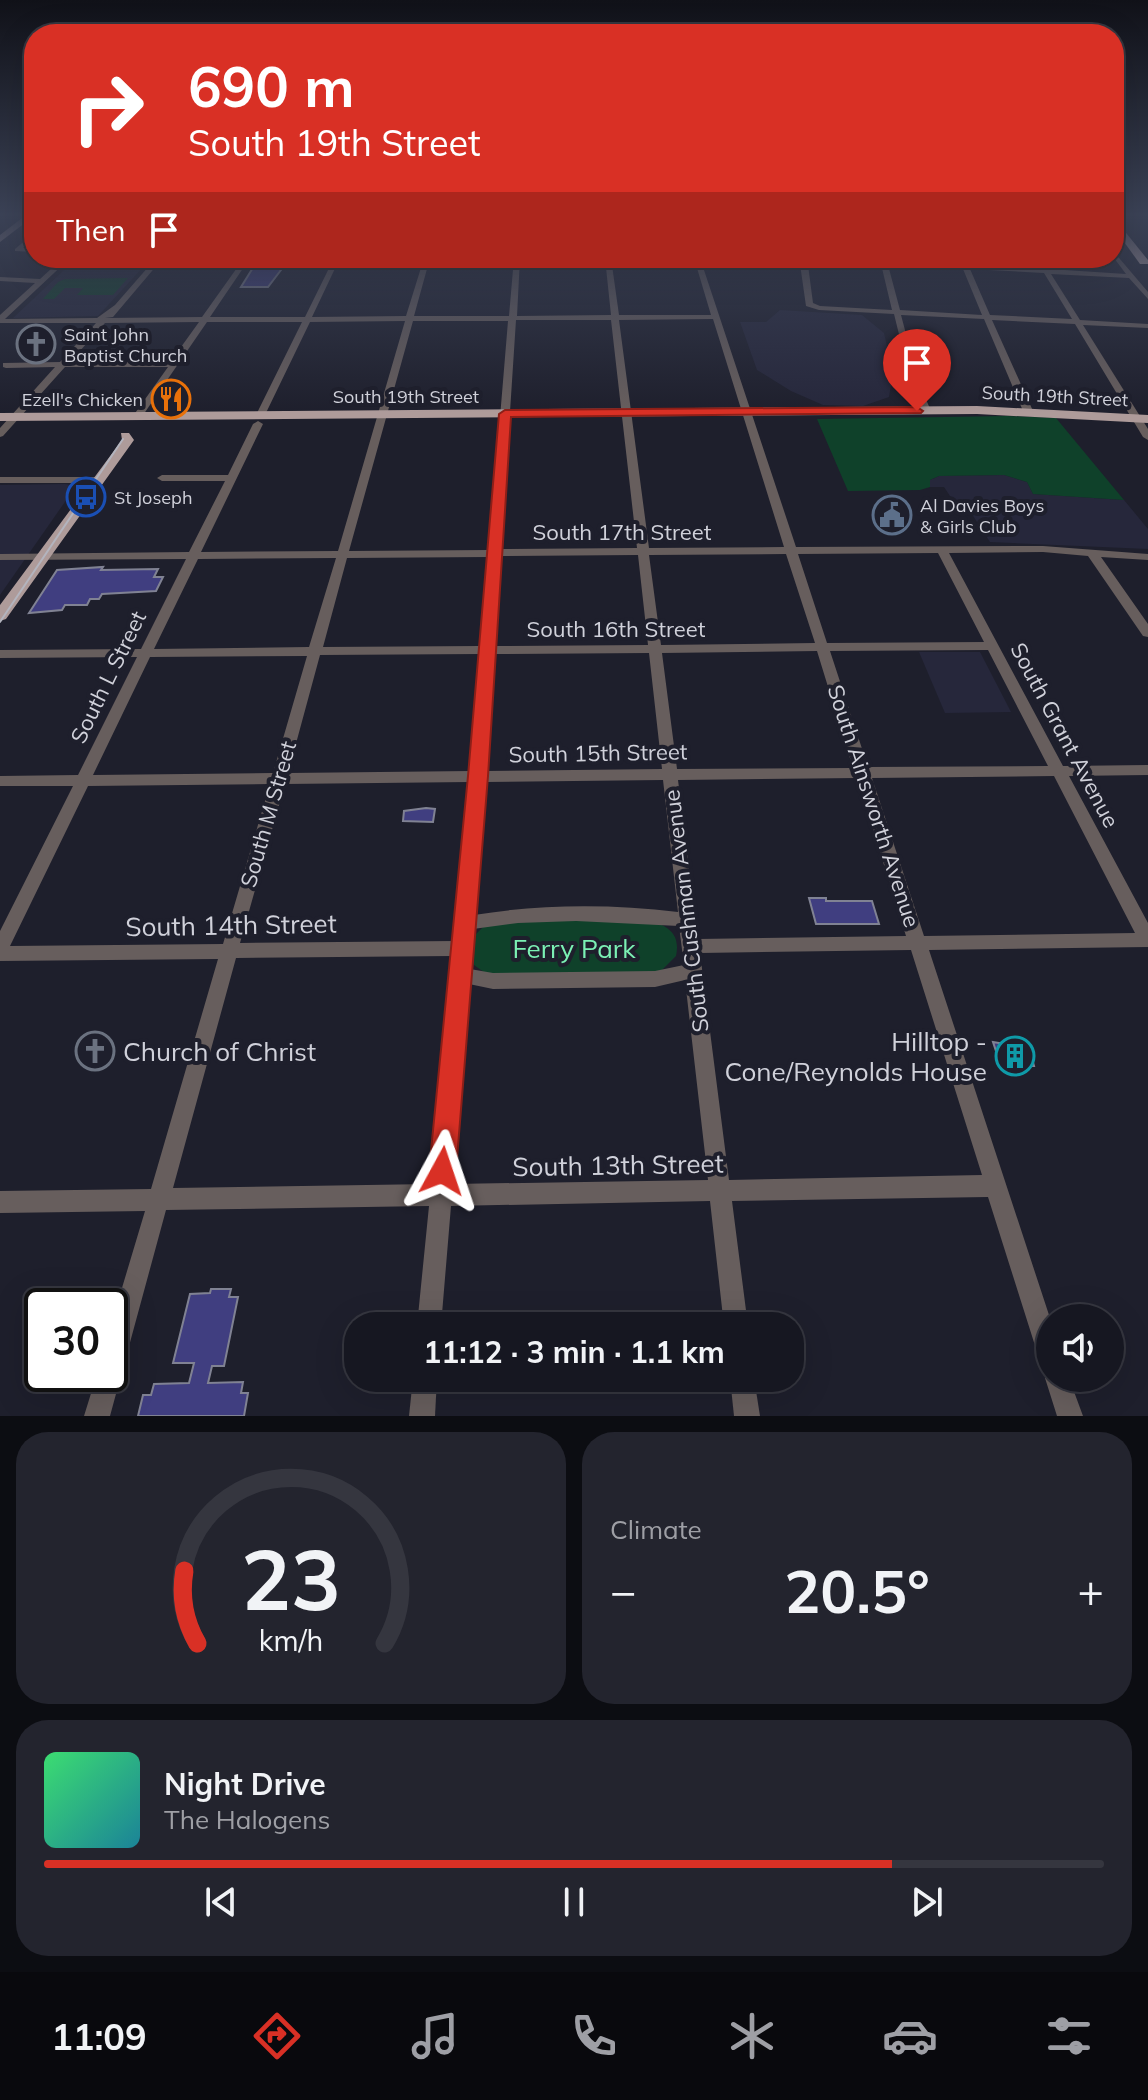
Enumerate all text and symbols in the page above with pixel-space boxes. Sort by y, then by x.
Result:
text: 690 m [188,51,355,121]
icon: right [56,56,160,160]
text: South 19th Street [188,120,481,165]
icon: arrive [142,208,186,252]
text: Then [56,211,126,249]
church icon: Saint John Baptist Church [15,323,57,365]
place label: Saint John Baptist Church [64,323,187,367]
pin [883,329,951,411]
icon: arrive [895,341,939,385]
restaurant icon: Ezell's Chicken [150,378,192,420]
street label: South 19th Street [981,381,1129,411]
street label: South 19th Street [333,385,479,408]
place label: Ezell's Chicken [22,388,143,411]
bus stop icon: St Joseph [65,476,107,518]
place label: St Joseph [114,486,192,509]
public building icon: Al Davies Boys & Girls Club [871,494,913,536]
place label: Al Davies Boys & Girls Club [920,494,1044,538]
street label: South 17th Street [533,518,712,546]
street label: South L Street [64,606,152,748]
street label: South 16th Street [527,615,706,643]
street label: South Grant Avenue [1004,638,1126,832]
street label: South Ainsworth Avenue [822,681,926,931]
street label: South M Street [234,737,302,890]
street label: South 15th Street [508,737,688,769]
street label: South Cushman Avenue [657,788,715,1034]
street label: South 14th Street [125,907,337,943]
park label: Ferry Park [512,932,636,965]
place label: Hilltop - Cone/Reynolds House [725,1025,987,1088]
church icon: Church of Christ [74,1030,116,1072]
place label: Church of Christ [123,1035,316,1068]
building icon: Hilltop - Cone/Reynolds House [994,1035,1036,1077]
position arrow [400,1129,484,1213]
street label: South 13th Street [512,1147,724,1183]
speed limit sign: 30 [24,1288,128,1392]
map controls [1036,1304,1124,1392]
button: sound [1036,1304,1124,1392]
text: 11:12 · 3 min · 1.1 km [423,1333,725,1371]
text: Climate [610,1513,702,1546]
text: 23 [241,1526,341,1631]
text: 20.5° [784,1553,930,1628]
text: − [610,1563,636,1618]
text: + [1078,1563,1104,1618]
text: km/h [259,1622,323,1658]
text: Night Drive [164,1765,326,1803]
text: The Halogens [164,1803,330,1836]
icon: previous [199,1880,243,1924]
icon: pause [552,1880,596,1924]
icon: next [905,1880,949,1924]
icon: directions [249,2008,305,2064]
icon: music [407,2008,463,2064]
icon: phone [566,2008,622,2064]
icon: climate [724,2008,780,2064]
icon: car [882,2008,938,2064]
icon: filters [1041,2008,1097,2064]
text: 11:09 [51,2014,147,2059]

